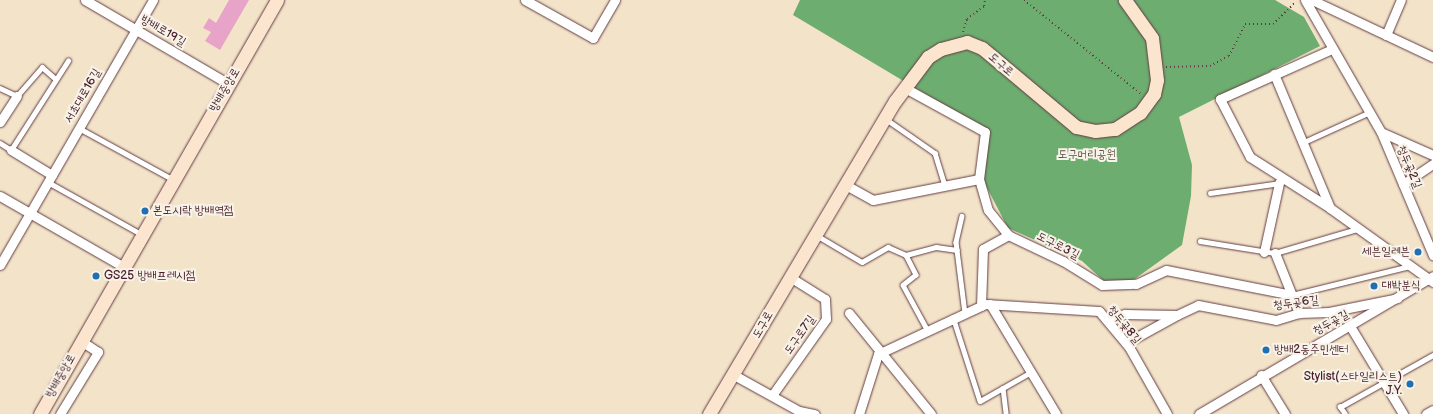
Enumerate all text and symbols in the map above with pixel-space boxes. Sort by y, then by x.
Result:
street label: 방배로19길 [138,12,188,50]
street label: 도구로 [985,50,1017,80]
street label: 방배중앙로 [207,65,243,115]
street label: 서초대로16길 [62,66,104,126]
street label: 청두곶2길 [1393,143,1425,191]
park label: 도구머리공원 [1058,148,1116,162]
place label: 본도시락 방배역점 [153,204,233,218]
marker: 본도시락 방배역점 [140,206,150,216]
street label: 도구로3길 [1034,229,1082,263]
place label: 세븐일레븐 [1362,245,1410,259]
marker: 세븐일레븐 [1413,247,1423,257]
place label: GS25 방배프레시점 [104,269,195,283]
marker: GS25 방배프레시점 [91,271,101,281]
place label: 대박분식 [1382,279,1421,293]
marker: 대박분식 [1369,281,1379,291]
street label: 청두곶6길 [1272,293,1320,313]
street label: 청두곶8길 [1104,303,1144,347]
street label: 청두곶길 [1311,307,1351,339]
street label: 도구로 [750,309,776,341]
street label: 도구로7길 [781,313,819,357]
place label: 방배2동주민센터 [1274,343,1349,357]
marker: 방배2동주민센터 [1261,345,1271,355]
street label: 방배중앙로 [43,351,79,401]
place label: Stylist(스타일리스트) J.Y. [1304,370,1402,398]
marker: Stylist(스타일리스트) J.Y. [1405,379,1415,389]

